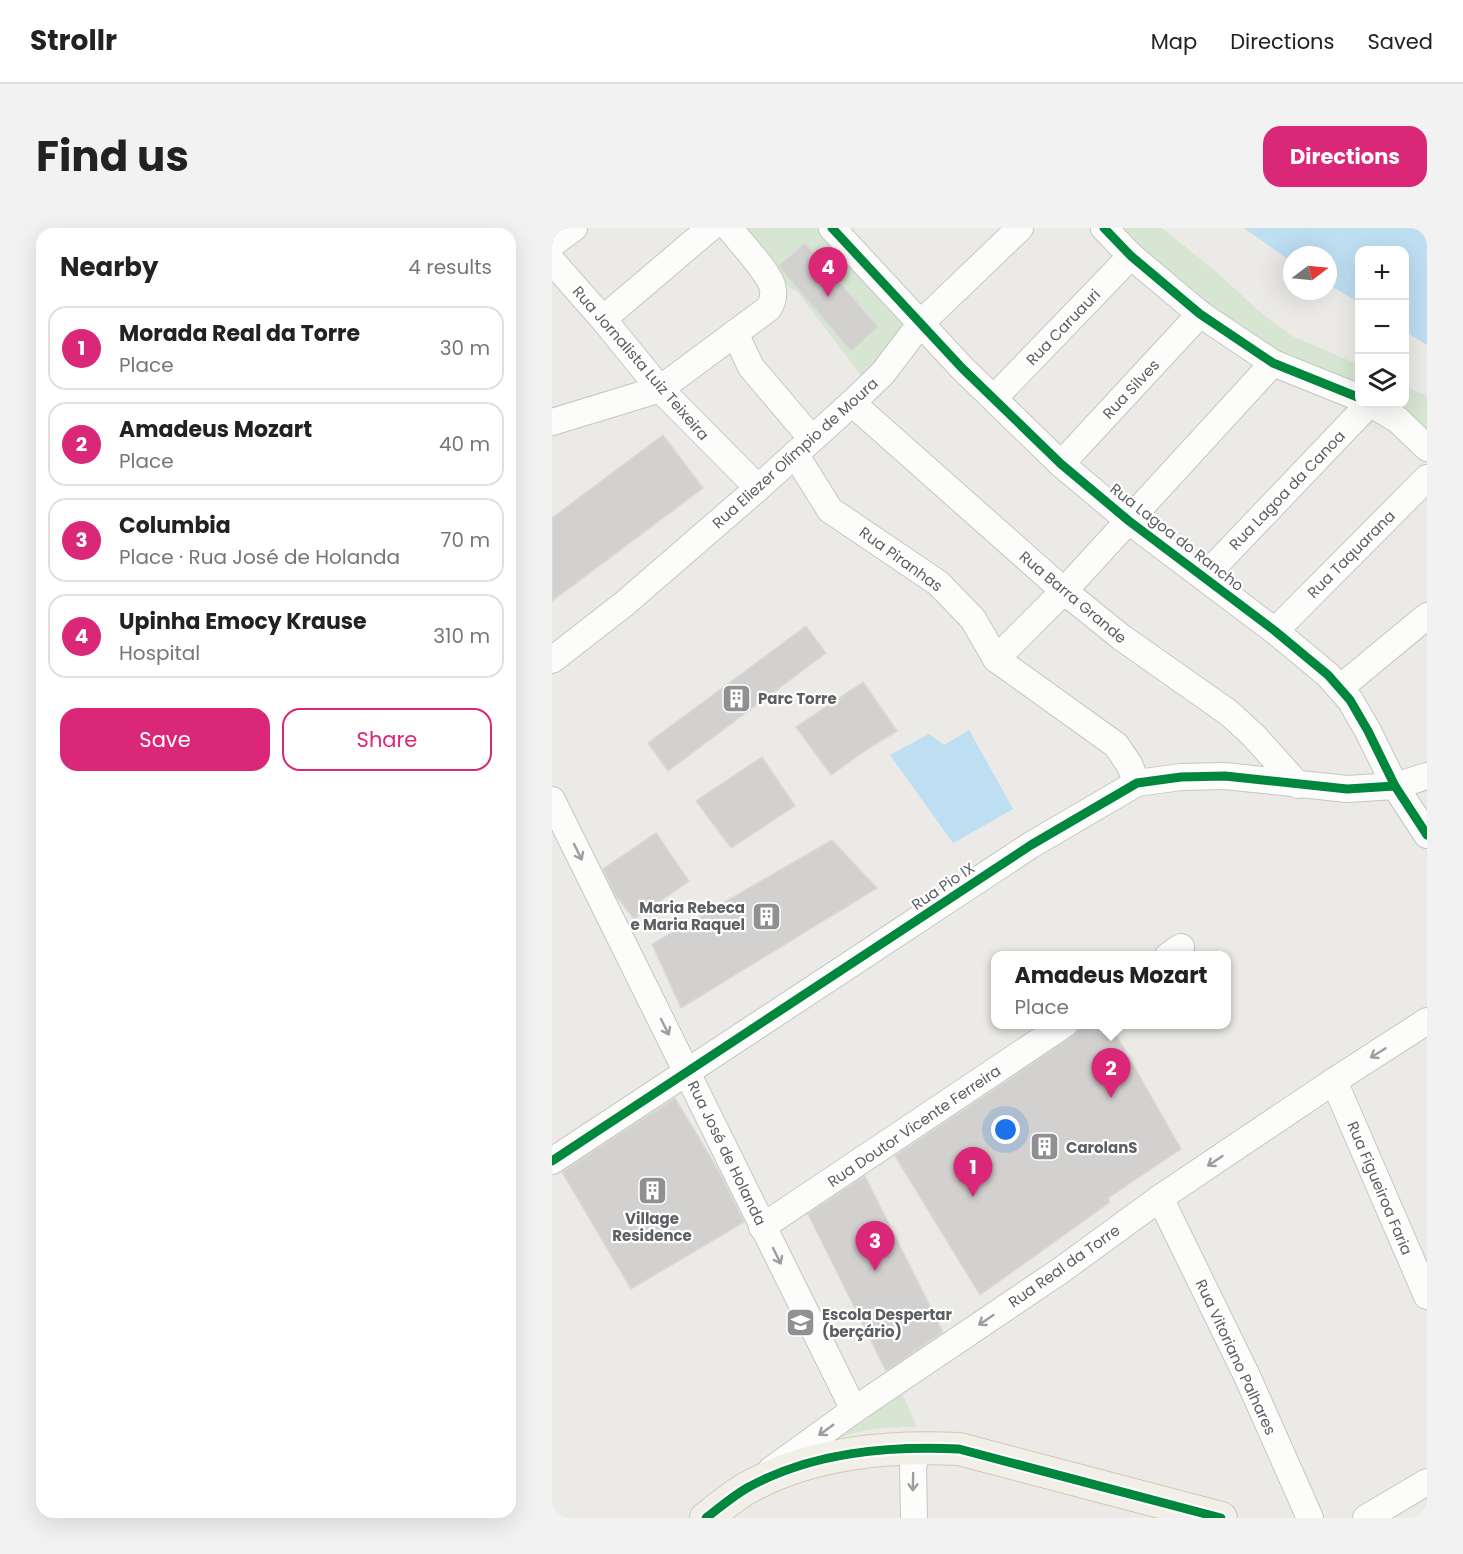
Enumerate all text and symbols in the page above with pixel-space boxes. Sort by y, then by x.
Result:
text: Strollr [30,21,117,60]
text: Map [1151,27,1197,56]
text: Directions [1230,27,1334,56]
text: Saved [1367,27,1433,56]
button: Directions [1263,126,1427,187]
text: Find us [36,127,189,186]
north arrow [1283,246,1337,300]
map controls [1355,246,1409,408]
button: + [1355,246,1409,300]
pin: 4 [808,248,848,297]
text: Nearby [60,249,158,285]
text: 4 results [408,253,492,281]
street label: Rua Jornalista Luiz Teixeira [568,281,714,445]
street label: Rua Caruauri [1021,284,1105,370]
button: − [1355,300,1409,354]
text: Morada Real da Torre [119,318,360,349]
text: 1 [78,334,85,362]
text: 30 m [440,334,490,362]
text: Place [119,351,174,379]
street label: Rua Silves [1098,354,1164,423]
button: layers [1355,354,1409,408]
street label: Rua Eliezer Olímpio de Moura [708,373,882,533]
text: Amadeus Mozart [119,414,312,445]
street label: Rua Lagoa da Canoa [1224,426,1350,554]
text: 2 [76,430,87,458]
text: 40 m [439,430,490,458]
text: Place [119,447,174,475]
street label: Rua Lagoa do Rancho [1106,478,1248,596]
street label: Rua Taquarana [1302,505,1400,603]
text: Columbia [119,510,231,541]
street label: Rua Piranhas [855,522,947,596]
text: 3 [75,526,88,554]
text: 70 m [441,526,490,554]
text: Place · Rua José de Holanda [119,543,400,571]
street label: Rua Barra Grande [1015,546,1131,648]
text: Upinha Emocy Krause [119,606,367,637]
text: 4 [75,622,88,650]
text: 310 m [433,622,490,650]
text: Hospital [119,639,200,667]
building icon: Parc Torre [721,682,753,714]
place label: Parc Torre [758,688,837,709]
button: Save [60,708,270,771]
button: Share [282,708,492,771]
one-way arrow [572,843,584,861]
street label: Rua Pio IX [907,857,979,915]
place label: Maria Rebeca e Maria Raquel [630,897,745,935]
building icon: Maria Rebeca e Maria Raquel [750,900,782,932]
popup [991,951,1231,1029]
text: Amadeus Mozart [1014,960,1208,991]
text: Place [1014,993,1069,1021]
one-way arrow [659,1017,671,1035]
one-way arrow [1370,1047,1387,1059]
pin: 2 [1092,1048,1130,1098]
street label: Rua Doutor Vicente Ferreira [823,1060,1005,1192]
street label: Rua José de Holanda [683,1077,771,1229]
your location [991,1115,1020,1144]
street label: Rua Figueiroa Faria [1342,1118,1418,1258]
building icon: CarolanS [1029,1131,1061,1163]
place label: CarolanS [1066,1137,1138,1158]
pin: 1 [954,1148,992,1197]
one-way arrow [1208,1155,1224,1167]
building icon: Village Residence [636,1175,668,1207]
place label: Village Residence [612,1208,692,1246]
street label: Rua Real da Torre [1004,1220,1124,1312]
pin: 3 [856,1222,894,1271]
one-way arrow [771,1247,783,1265]
street label: Rua Vitoriano Palhares [1191,1276,1281,1438]
place label: Escola Despertar (berçário) [822,1304,953,1342]
school or university icon: Escola Despertar (berçário) [785,1307,817,1339]
one-way arrow [979,1314,995,1326]
one-way arrow [818,1424,834,1437]
one-way arrow [907,1472,919,1492]

